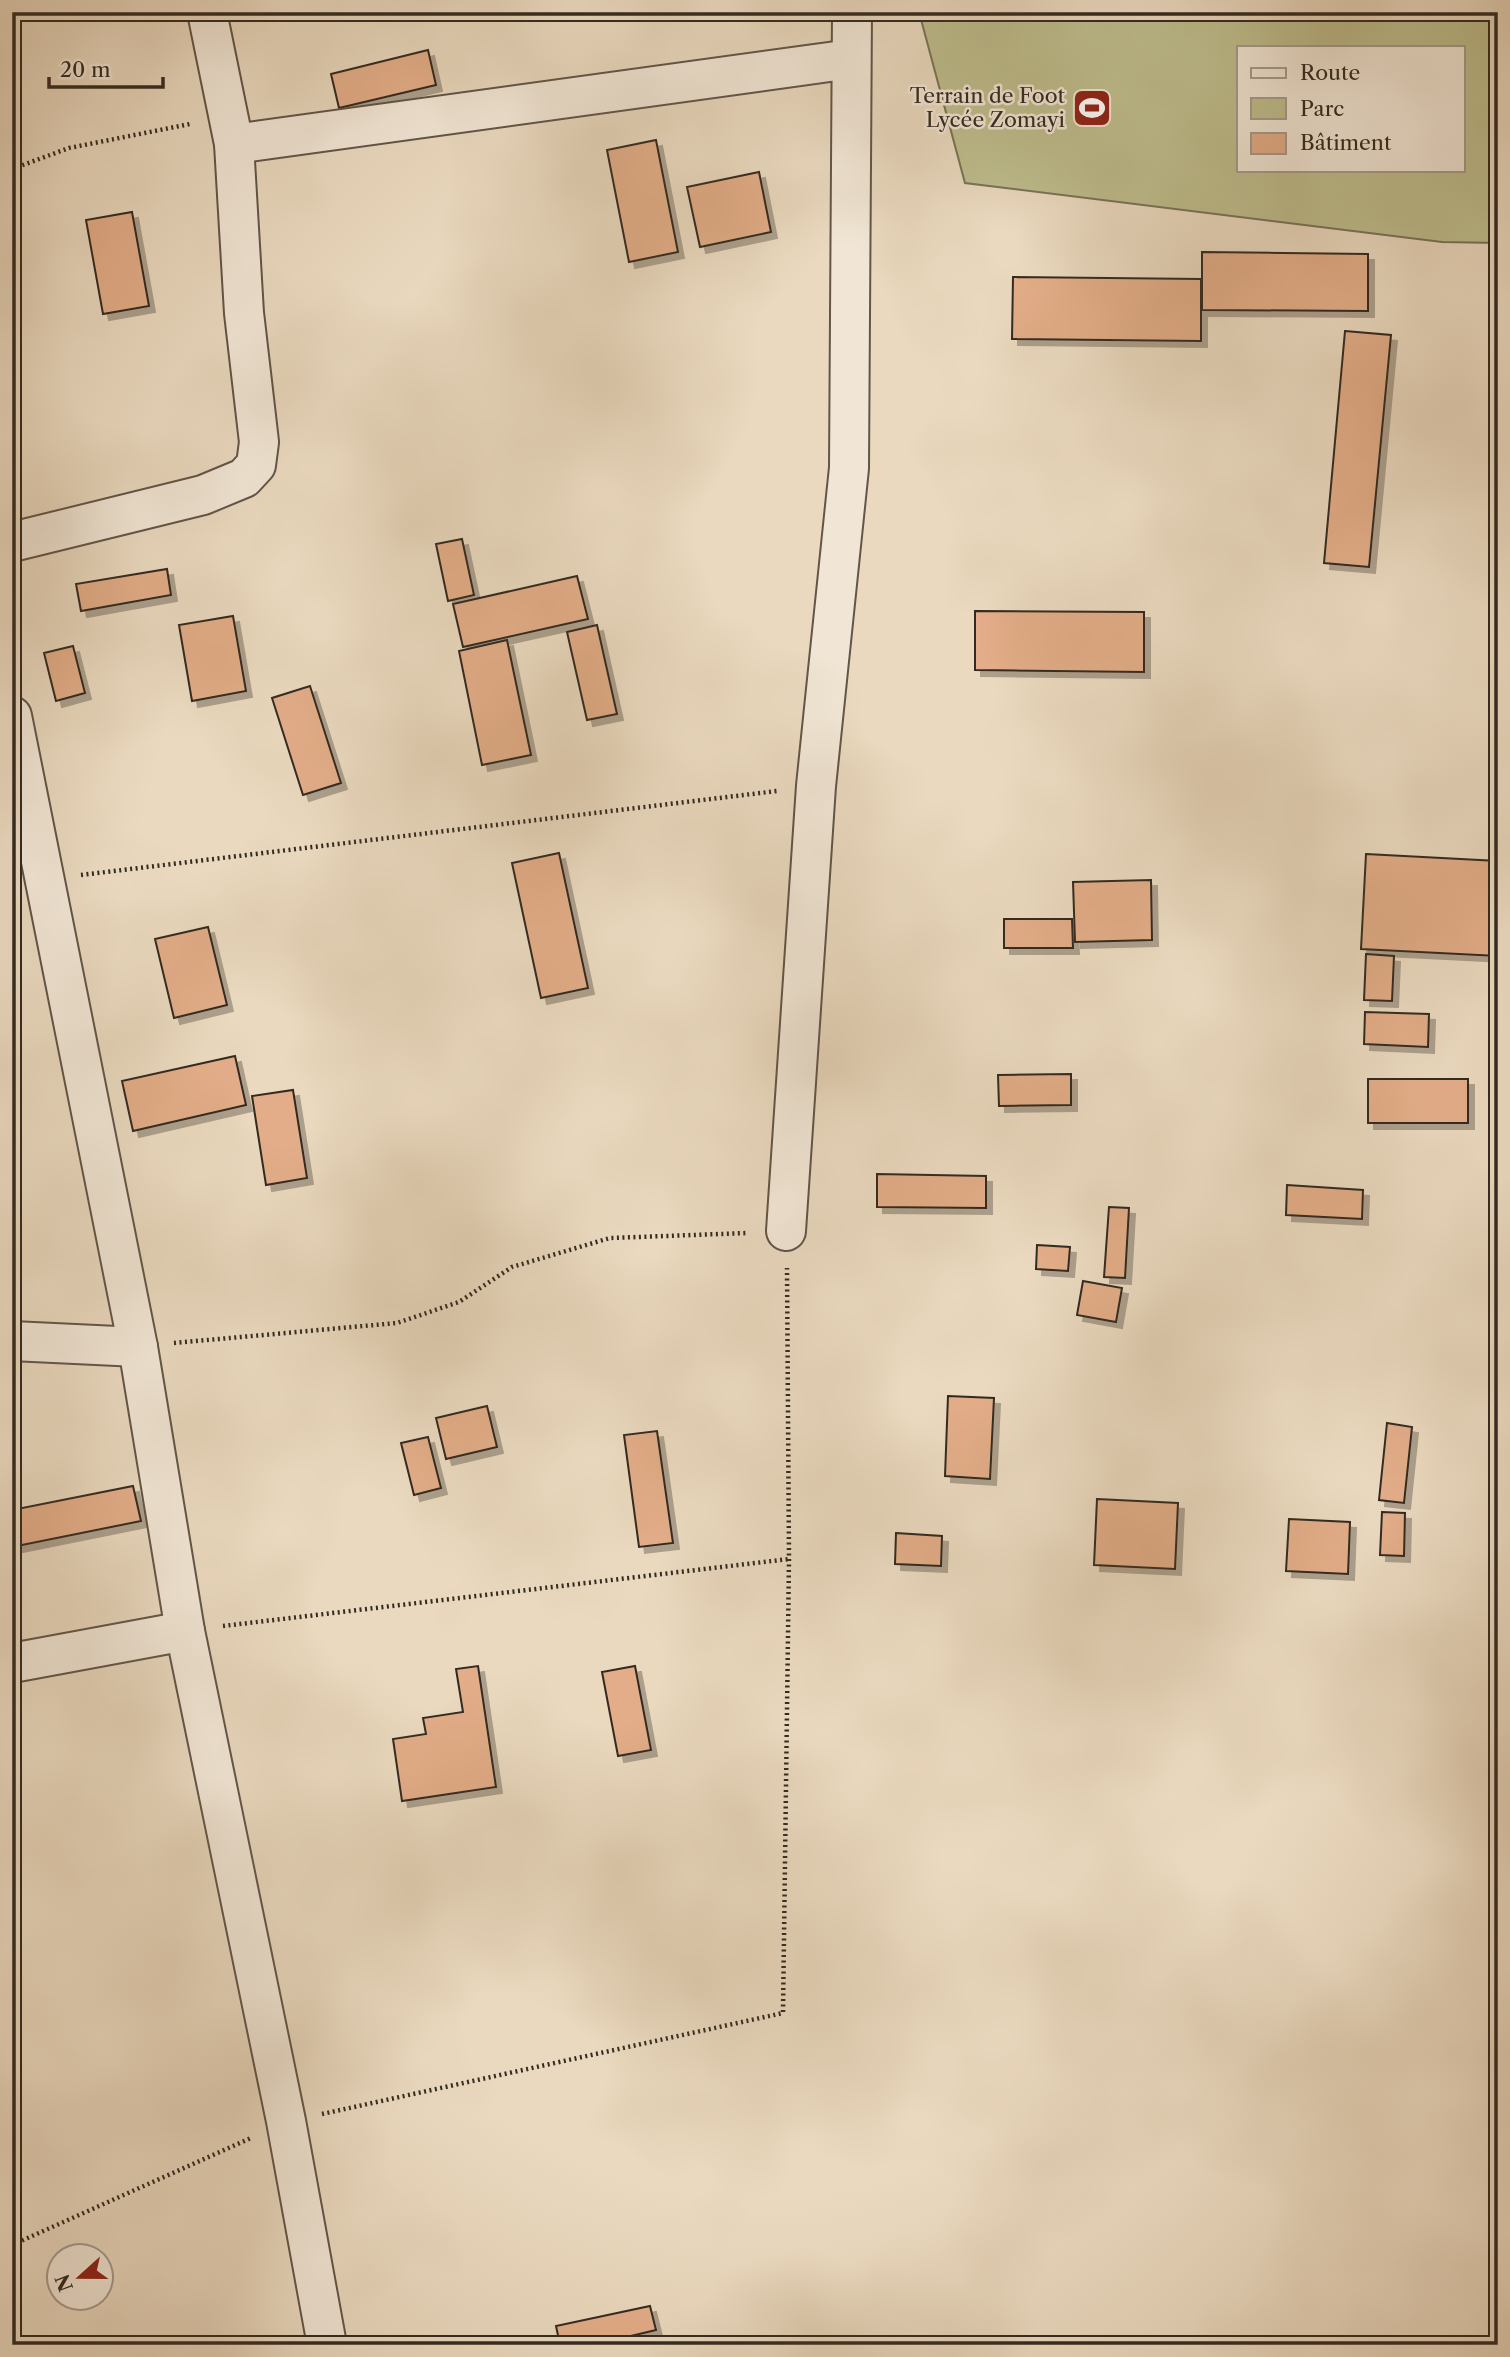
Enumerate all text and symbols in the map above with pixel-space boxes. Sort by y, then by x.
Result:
scale bar [49,46,163,90]
legend [1237,46,1464,172]
text: 20 m [60,57,111,82]
text: Route [1300,60,1360,85]
place label: Terrain de Foot Lycée Zomayi [910,83,1066,132]
sports icon: Terrain de Foot Lycée Zomayi [1071,87,1113,129]
text: Parc [1300,96,1344,121]
text: Bâtiment [1300,130,1392,155]
north arrow [46,2242,116,2312]
text: N [51,2271,78,2295]

